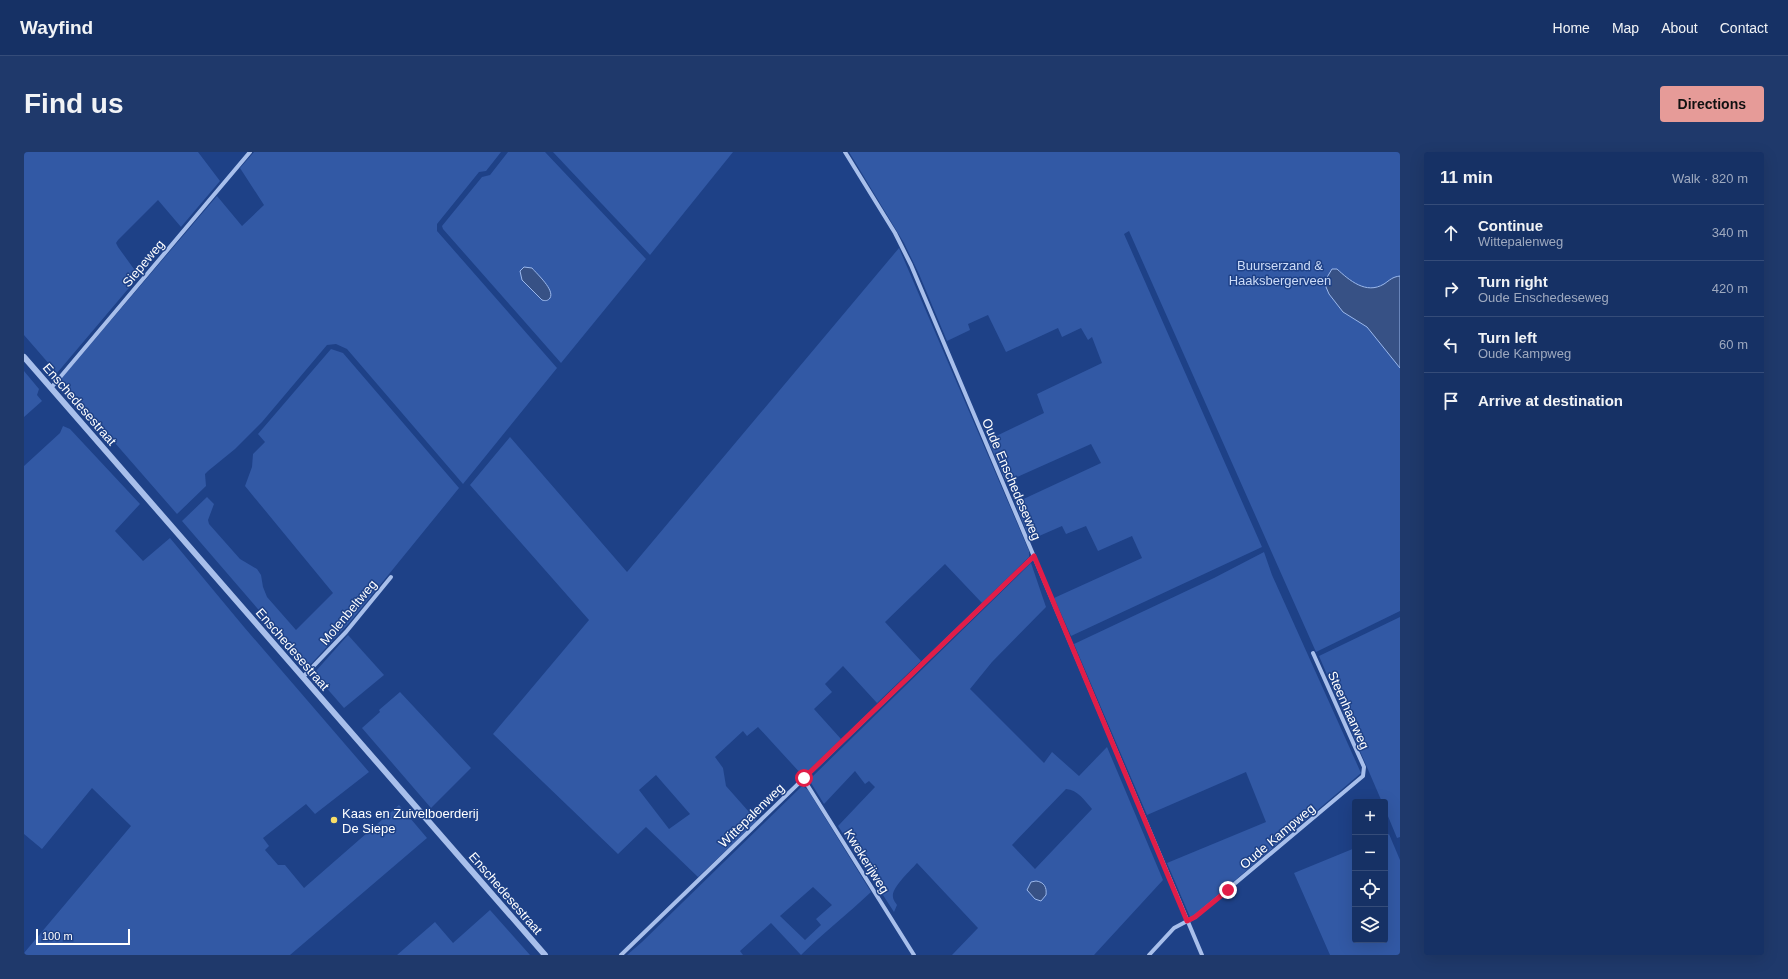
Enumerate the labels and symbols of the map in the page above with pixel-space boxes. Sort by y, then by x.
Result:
street label: Siepeweg [119,237,167,290]
park label: Buurserzand & Haaksbergerveen [1229,258,1331,288]
street label: Enschedesestraat [40,360,120,449]
street label: Oude Enschedeseweg [979,416,1044,542]
street label: Molenbeltweg [317,577,380,648]
street label: Enschedesestraat [253,605,333,694]
street label: Steenhaarweg [1325,669,1372,752]
route start [795,769,813,787]
street label: Wittepalenweg [715,780,787,850]
street label: Oude Kampweg [1237,801,1318,872]
place label: Kaas en Zuivelboerderij De Siepe [342,806,479,836]
marker: Kaas en Zuivelboerderij De Siepe [329,815,339,825]
street label: Kwekerijweg [841,826,892,896]
street label: Enschedesestraat [466,849,546,938]
route end [1219,881,1237,899]
scale bar [36,927,130,946]

